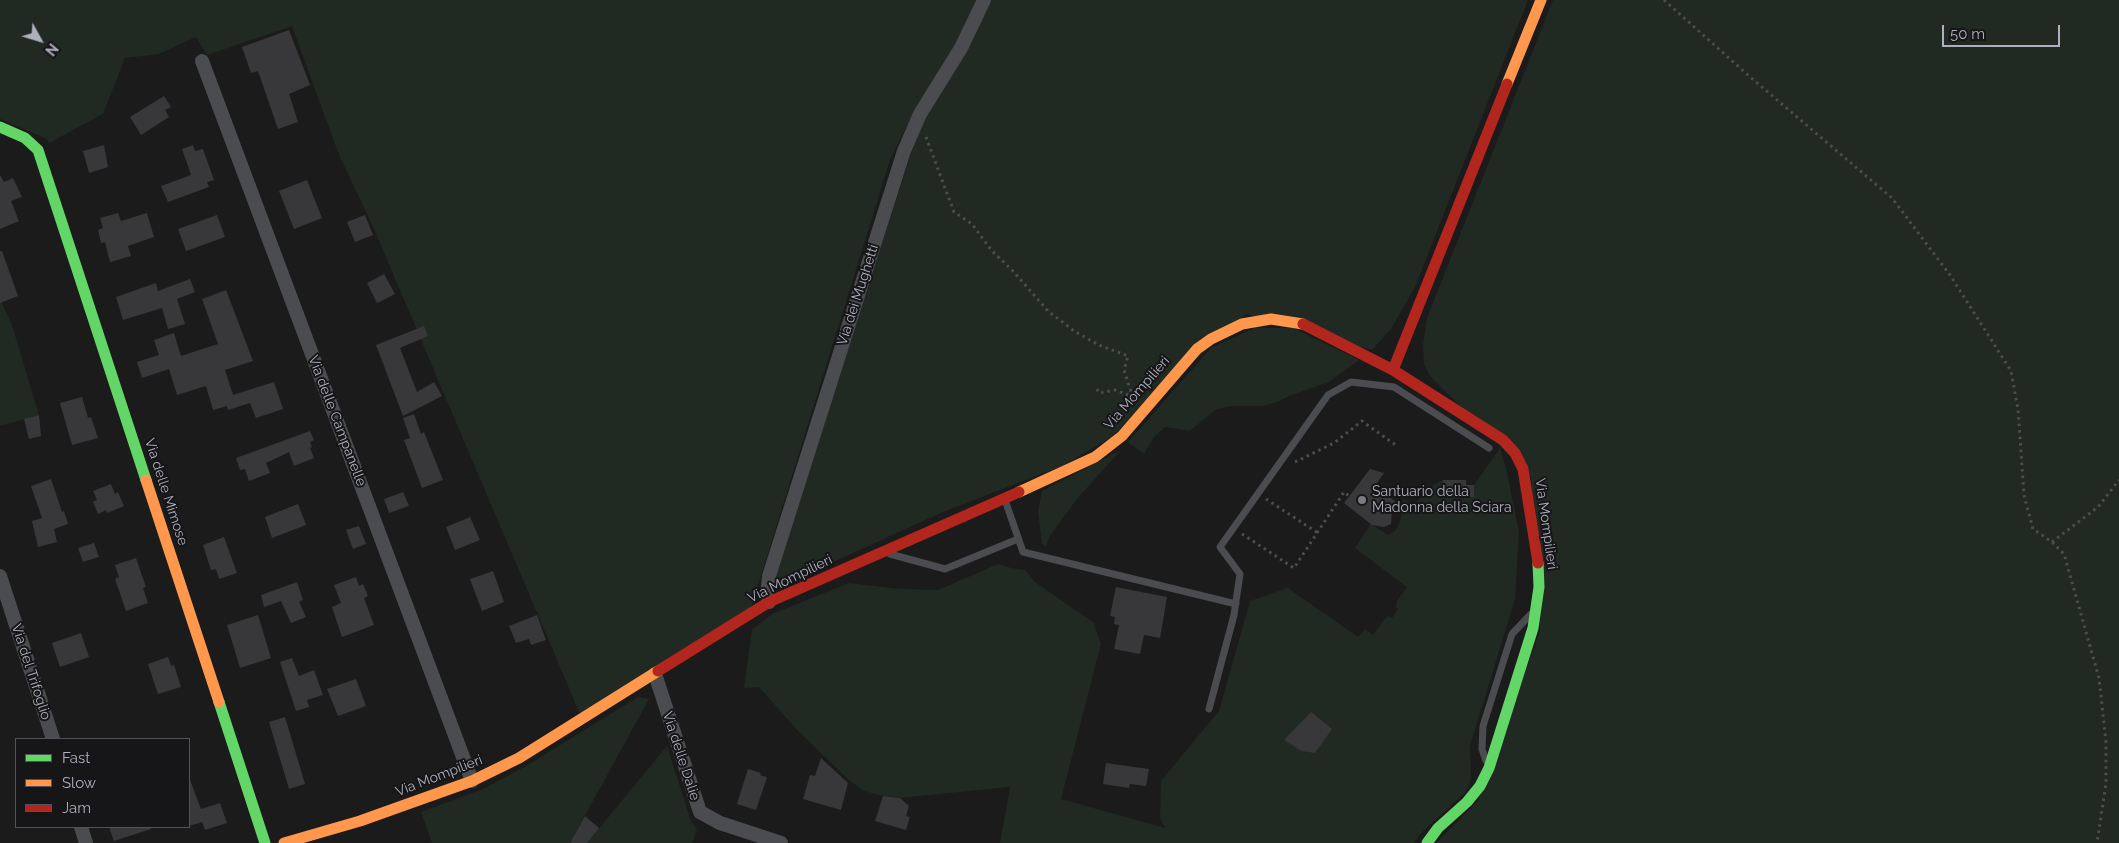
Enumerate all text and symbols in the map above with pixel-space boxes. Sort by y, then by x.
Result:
north arrow [15,15,65,65]
scale bar [1944,15,2062,47]
text: 50 m [1950,25,1985,43]
text: N [42,40,61,59]
street label: Via dei Mughetti [834,242,882,348]
street label: Via delle Campanelle [304,353,370,489]
street label: Via Mompilieri [1101,353,1173,433]
street label: Via delle Mimose [141,436,191,548]
street label: Via Mompilieri [1531,477,1561,571]
place label: Santuario della Madonna della Sciara [1372,484,1512,516]
marker: Santuario della Madonna della Sciara [1356,494,1368,506]
street label: Via Mompilieri [745,551,835,607]
street label: Via del Trifoglio [8,622,54,722]
street label: Via delle Dalie [659,709,703,803]
legend [15,738,190,828]
text: Fast [62,749,90,767]
street label: Via Mompilieri [393,752,485,800]
text: Slow [62,774,96,792]
text: Jam [62,799,91,817]

